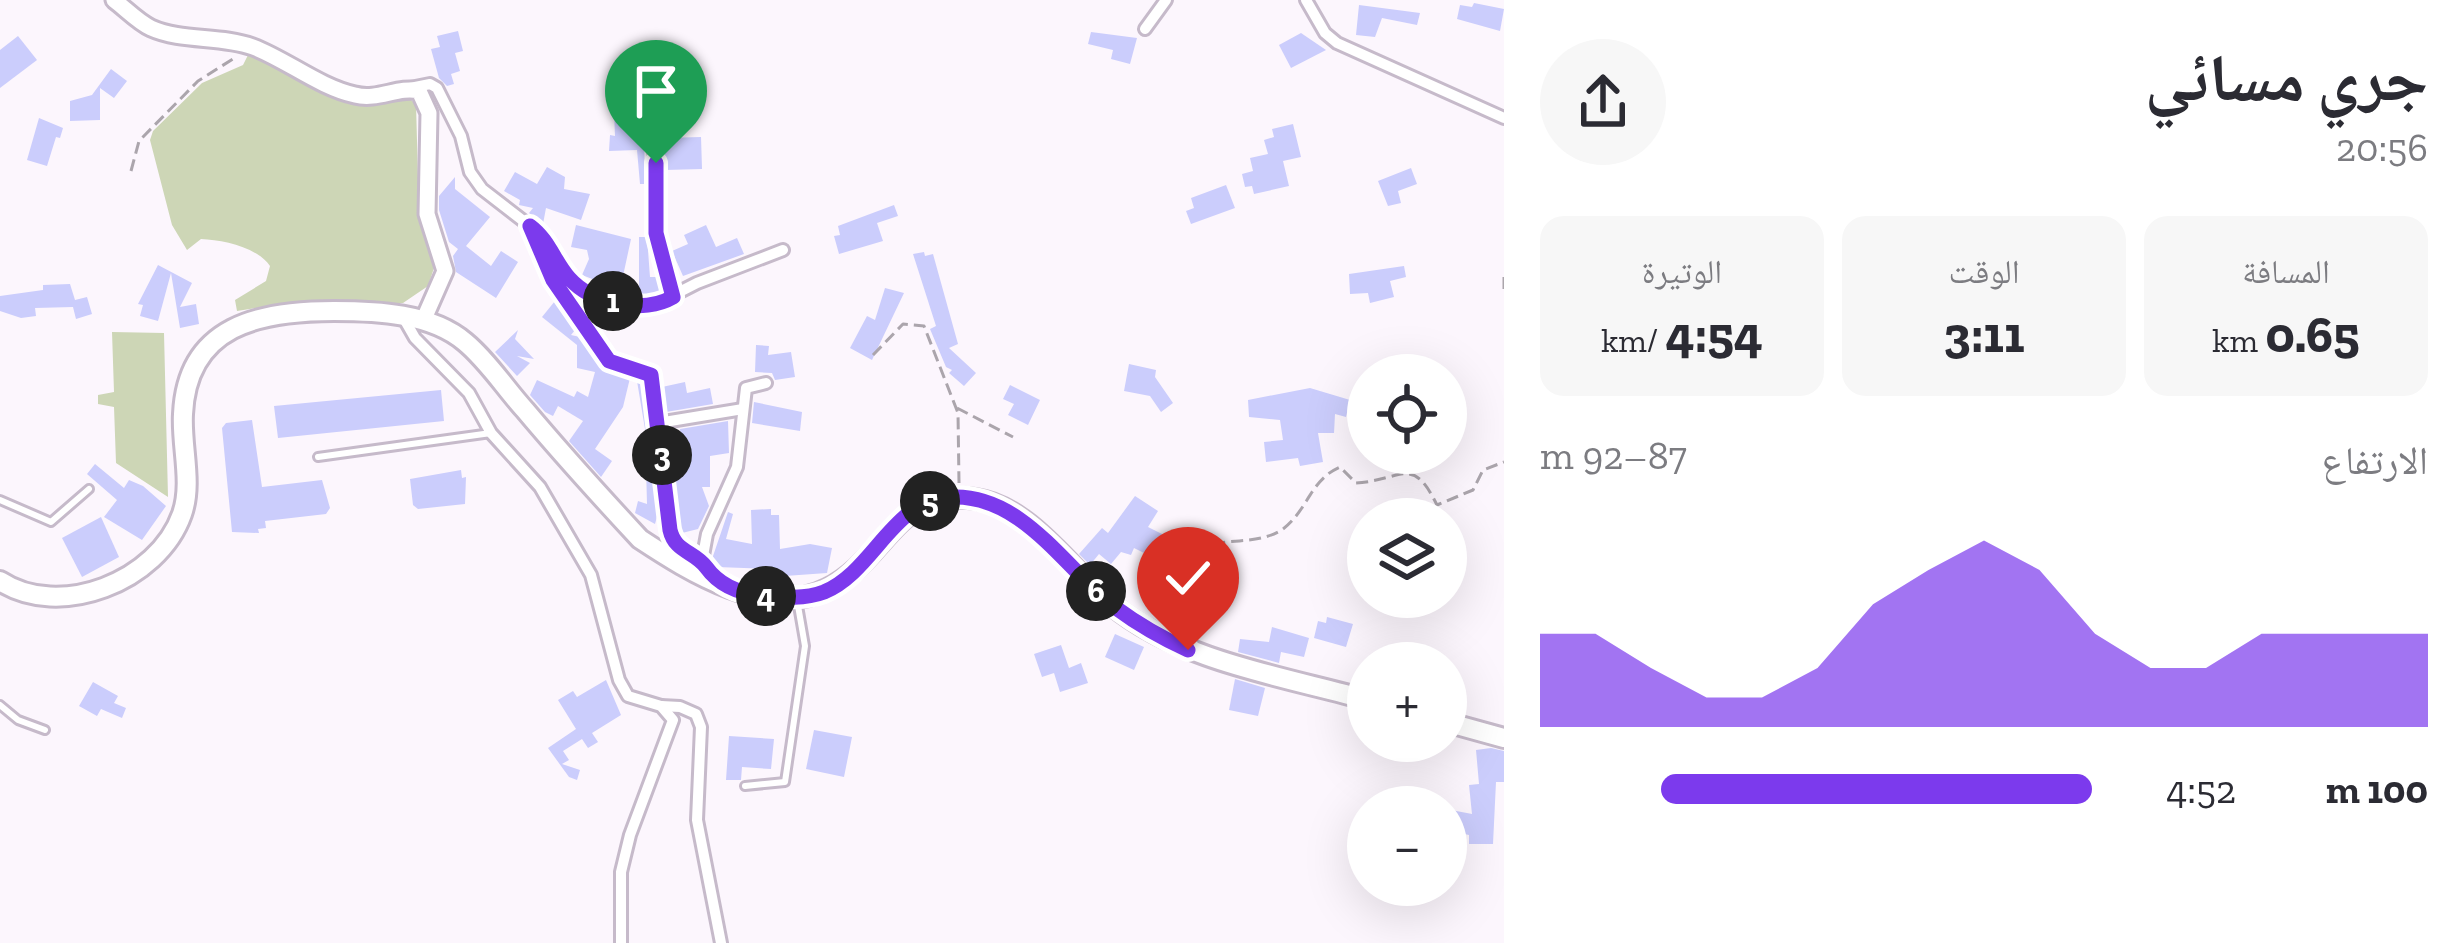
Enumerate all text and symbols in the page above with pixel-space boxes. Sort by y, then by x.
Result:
button: share [1540,39,1666,165]
text: جري مسائي [2145,39,2428,118]
pin [605,40,707,163]
icon: arrive [623,58,689,124]
text: 20:56 [2336,124,2428,171]
text: الوتيرة [1642,252,1722,291]
text: الوقت [1948,252,2020,291]
text: المسافة [2242,252,2330,291]
pin: 1 [583,271,643,331]
text: 1 [606,281,620,320]
text: 4:54 [1665,304,1763,365]
text: 3:11 [1943,304,2025,365]
text: 0.65 [2265,304,2360,365]
text: /km [1601,321,1665,360]
text: km [2212,321,2265,360]
map controls [1347,354,1467,906]
button: locate [1347,354,1467,474]
pin: 3 [632,425,692,485]
text: 87–92 m [1540,432,1687,479]
text: 3 [653,435,671,474]
text: الارتفاع [2322,437,2428,484]
pin: 5 [900,471,960,531]
text: 5 [921,481,939,520]
button: layers [1347,498,1467,618]
pin [1137,527,1239,650]
icon: check [1155,545,1221,611]
pin: 6 [1066,561,1126,621]
pin: 4 [736,566,796,626]
text: 6 [1087,571,1105,610]
text: 4 [757,576,775,615]
button: + [1347,642,1467,762]
text: 4:52 [2166,766,2236,813]
text: 100 m [2326,766,2428,813]
button: − [1347,786,1467,906]

